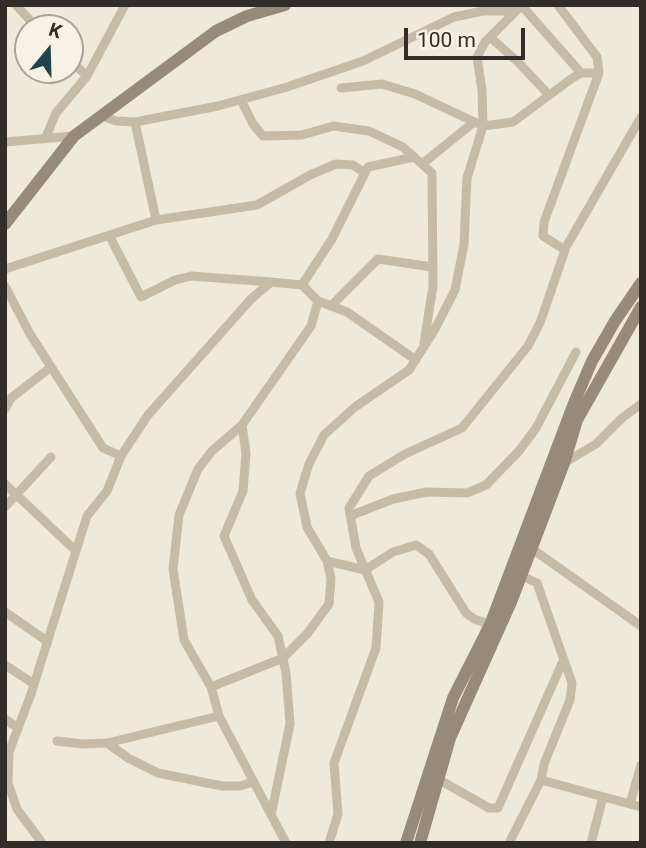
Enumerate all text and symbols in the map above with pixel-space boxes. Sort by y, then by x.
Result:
north arrow [14,14,84,84]
scale bar [408,14,529,58]
text: K [46,18,65,43]
text: 100 m [417,28,476,52]

